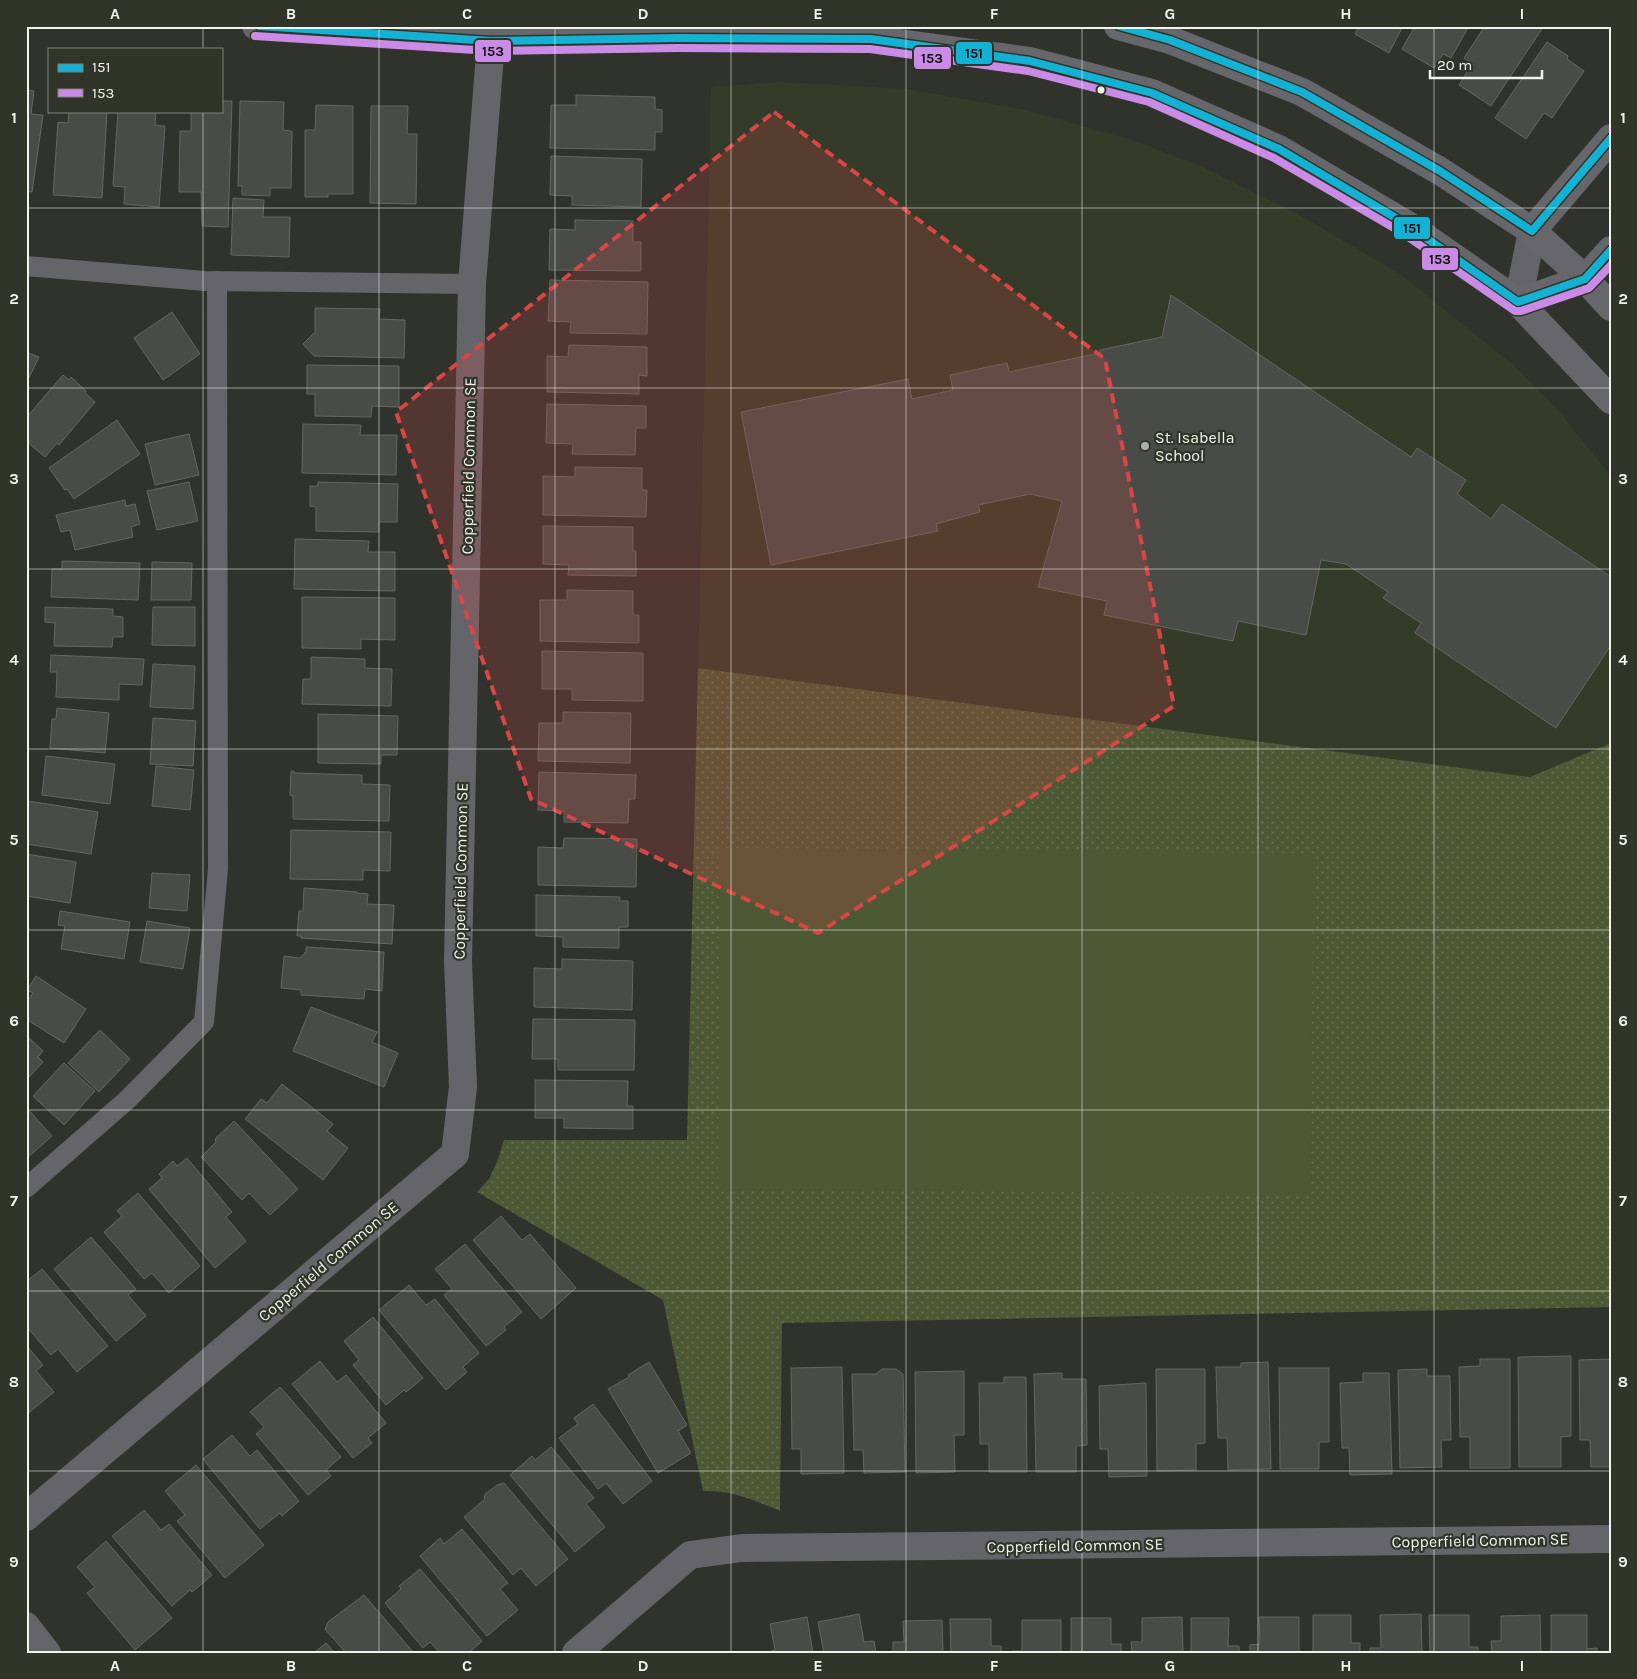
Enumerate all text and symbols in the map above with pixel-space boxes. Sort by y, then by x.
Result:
text: A [110,4,120,23]
text: B [286,4,296,23]
text: C [462,4,472,23]
text: D [638,4,649,23]
text: E [813,4,823,23]
text: F [990,4,999,23]
text: G [1165,4,1175,23]
text: H [1340,4,1352,23]
text: I [1520,4,1524,23]
line badge: 153 [474,39,512,63]
line badge: 151 [955,41,993,65]
text: 153 [482,43,504,60]
text: 151 [965,45,983,62]
line badge: 153 [913,46,952,70]
legend [48,48,222,112]
scale bar [1430,48,1542,80]
text: 153 [921,50,943,67]
text: 20 m [1437,56,1472,74]
text: 151 [92,58,110,76]
text: 153 [92,84,114,102]
unlabelled marker [1096,85,1106,95]
text: 1 [11,108,17,127]
text: 1 [1620,108,1626,127]
line badge: 151 [1393,216,1431,240]
text: 151 [1403,220,1421,237]
line badge: 153 [1421,247,1459,271]
text: 153 [1429,251,1451,268]
text: 2 [9,289,19,308]
text: 2 [1618,289,1628,308]
street label: Copperfield Common SE [457,377,480,555]
place label: St. Isabella School [1155,428,1235,465]
marker: St. Isabella School [1139,440,1151,452]
text: 3 [9,469,19,488]
text: 3 [1618,469,1628,488]
text: 4 [9,650,19,669]
text: 4 [1618,650,1628,669]
street label: Copperfield Common SE [449,782,472,960]
text: 5 [9,830,19,849]
text: 5 [1618,830,1628,849]
text: 6 [9,1011,19,1030]
text: 6 [1618,1011,1628,1030]
text: 7 [10,1191,18,1210]
text: 7 [1619,1191,1627,1210]
street label: Copperfield Common SE [254,1197,402,1325]
text: 8 [9,1372,19,1391]
text: 8 [1618,1372,1628,1391]
street label: Copperfield Common SE [1391,1529,1569,1552]
street label: Copperfield Common SE [986,1534,1164,1557]
text: 9 [9,1552,19,1571]
text: 9 [1618,1552,1628,1571]
text: A [110,1656,120,1675]
text: B [286,1656,296,1675]
text: C [462,1656,472,1675]
text: D [638,1656,649,1675]
text: E [813,1656,823,1675]
text: F [990,1656,999,1675]
text: G [1165,1656,1175,1675]
text: H [1340,1656,1352,1675]
text: I [1520,1656,1524,1675]

